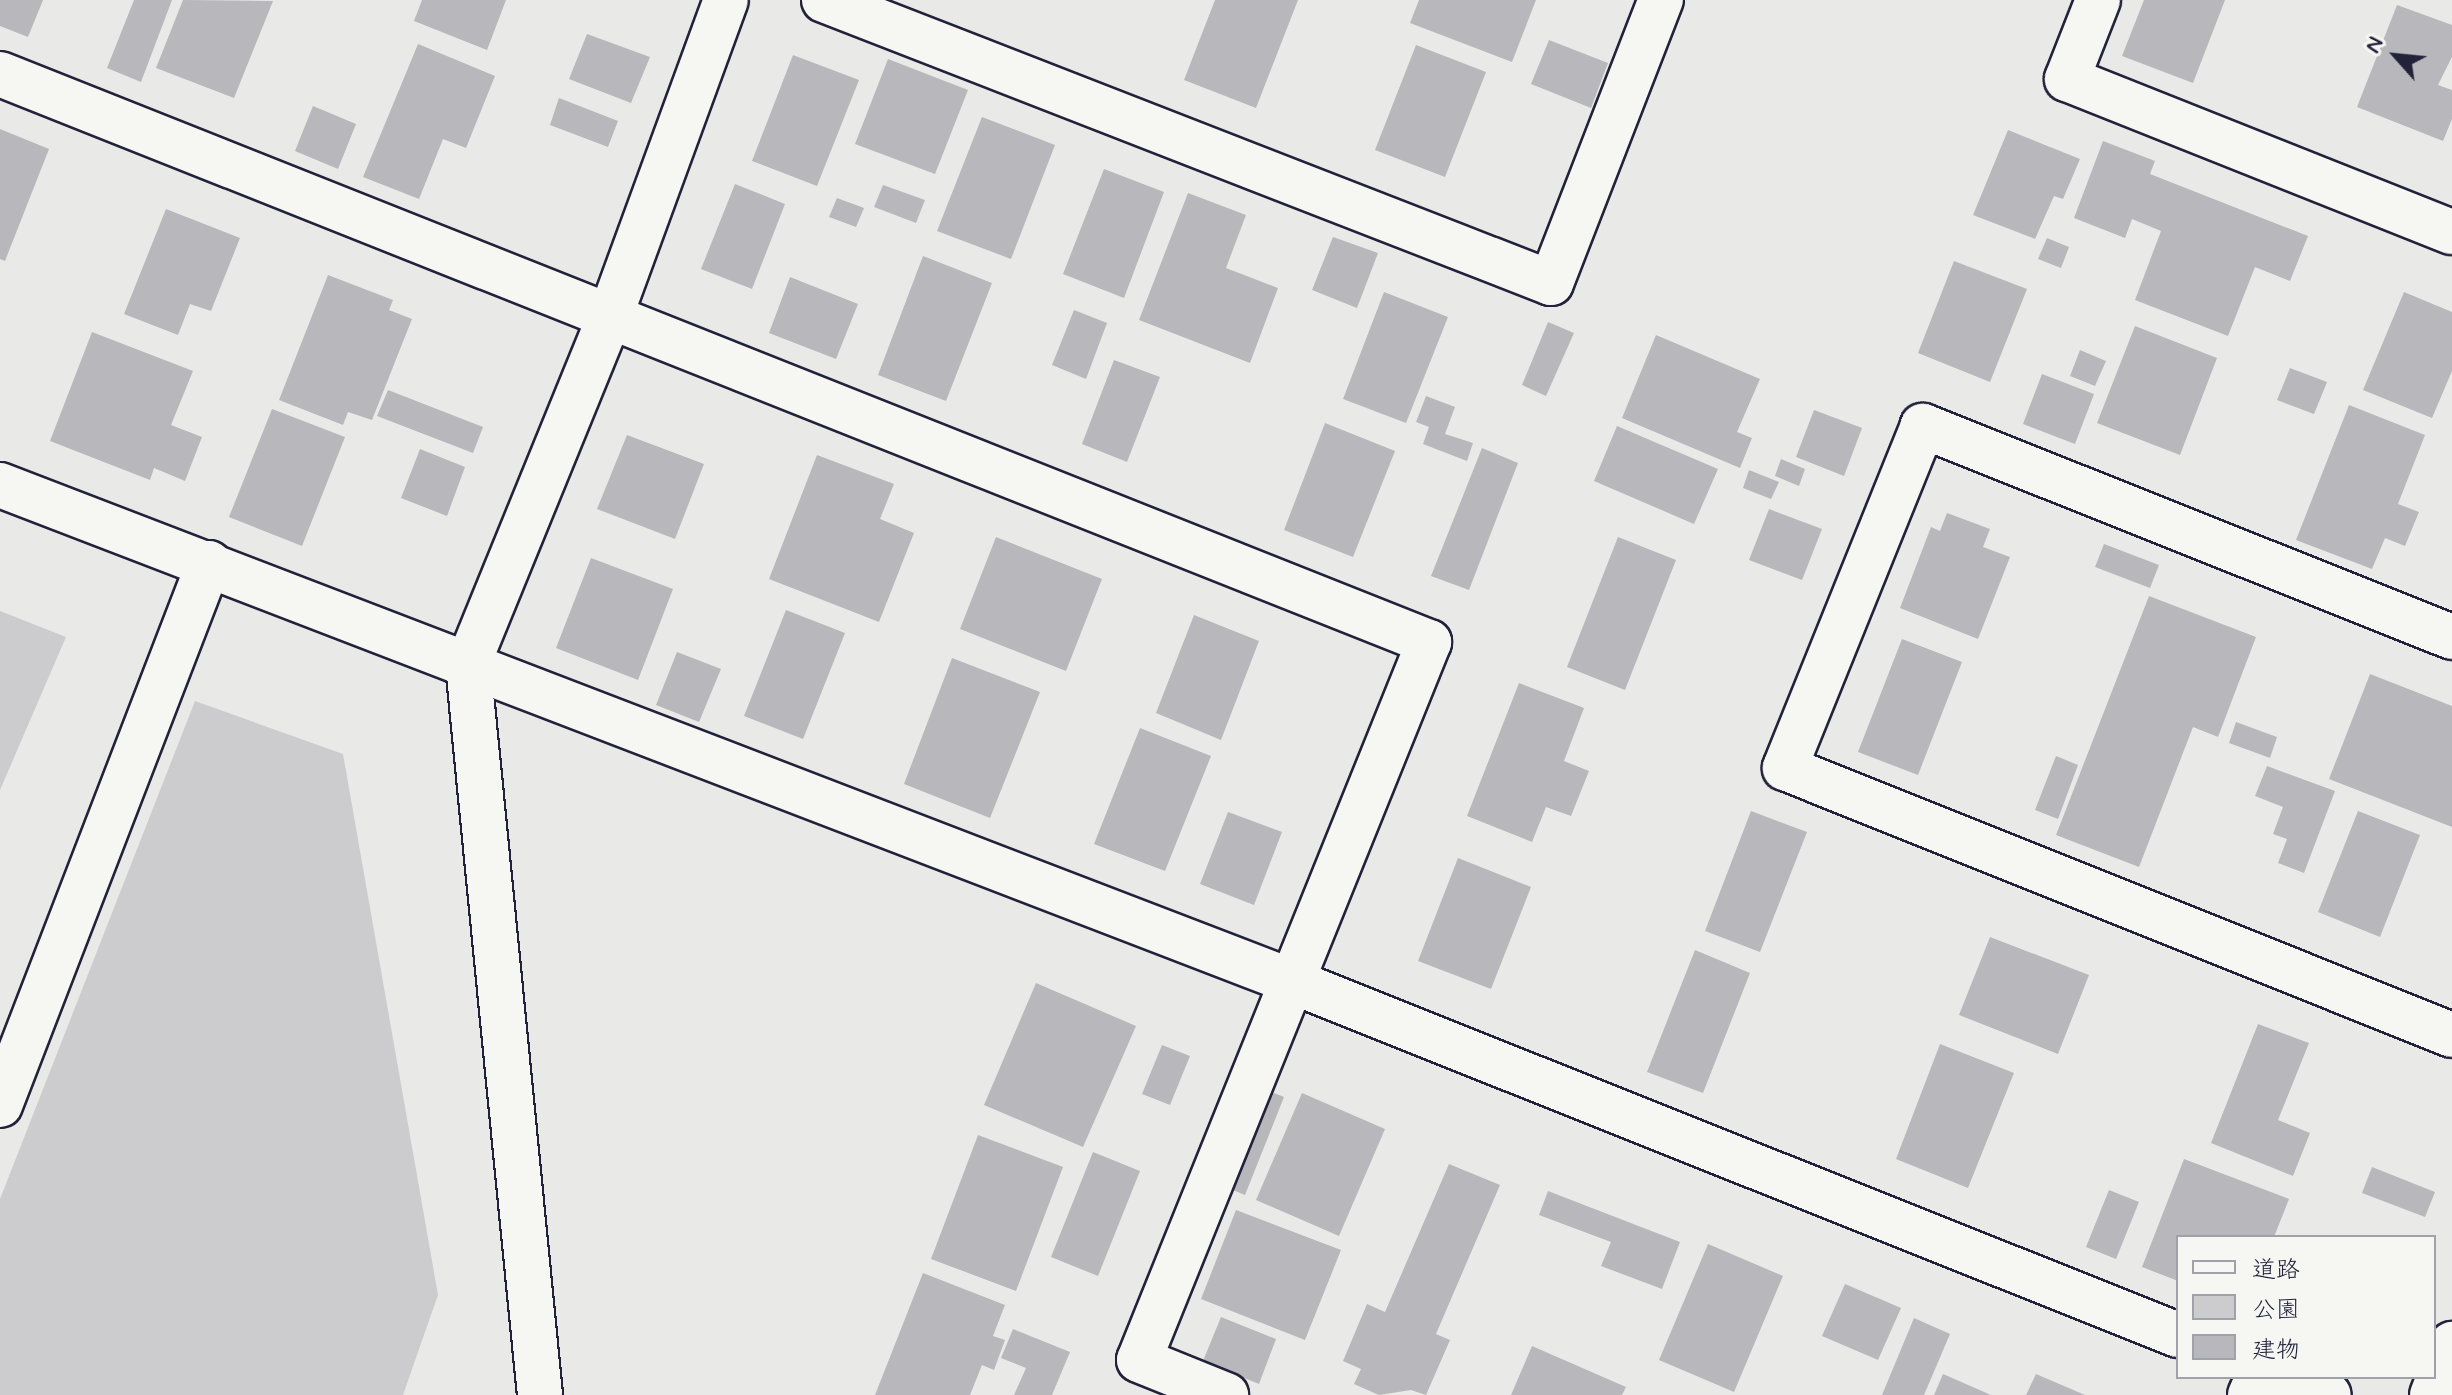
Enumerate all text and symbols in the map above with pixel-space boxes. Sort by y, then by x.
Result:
north arrow [2356,16,2436,96]
text: N [2359,32,2390,58]
legend [2176,1235,2436,1379]
text: 道路 [2252,1255,2300,1286]
text: 公園 [2252,1295,2300,1326]
text: 建物 [2252,1335,2300,1366]

